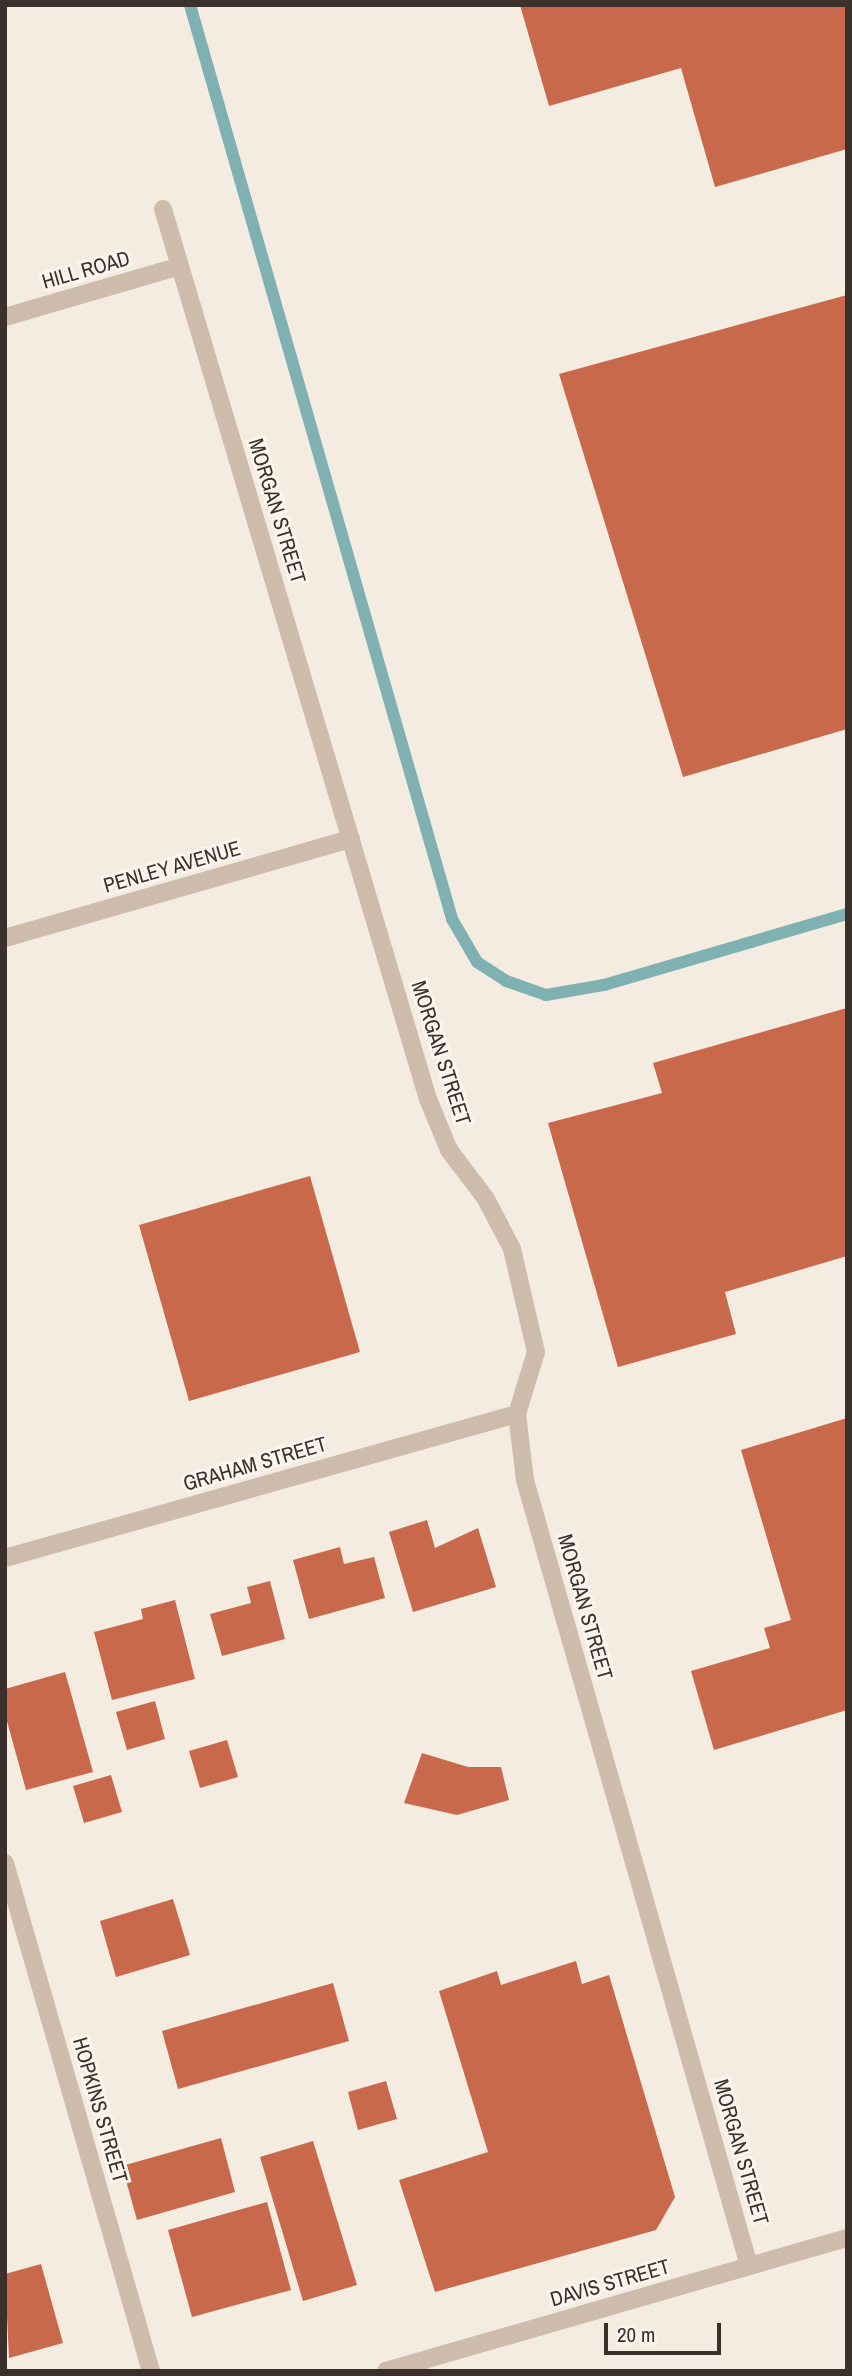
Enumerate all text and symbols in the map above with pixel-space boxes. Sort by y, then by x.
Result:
street label: HILL ROAD [39,245,133,295]
street label: MORGAN STREET [243,435,311,587]
street label: PENLEY AVENUE [100,835,244,899]
street label: MORGAN STREET [406,978,476,1128]
street label: GRAHAM STREET [180,1431,330,1497]
street label: MORGAN STREET [552,1531,618,1683]
street label: HOPKINS STREET [67,2034,133,2186]
street label: MORGAN STREET [708,2076,774,2228]
street label: DAVIS STREET [547,2254,673,2312]
scale bar [607,2310,724,2354]
text: 20 m [617,2320,655,2349]

